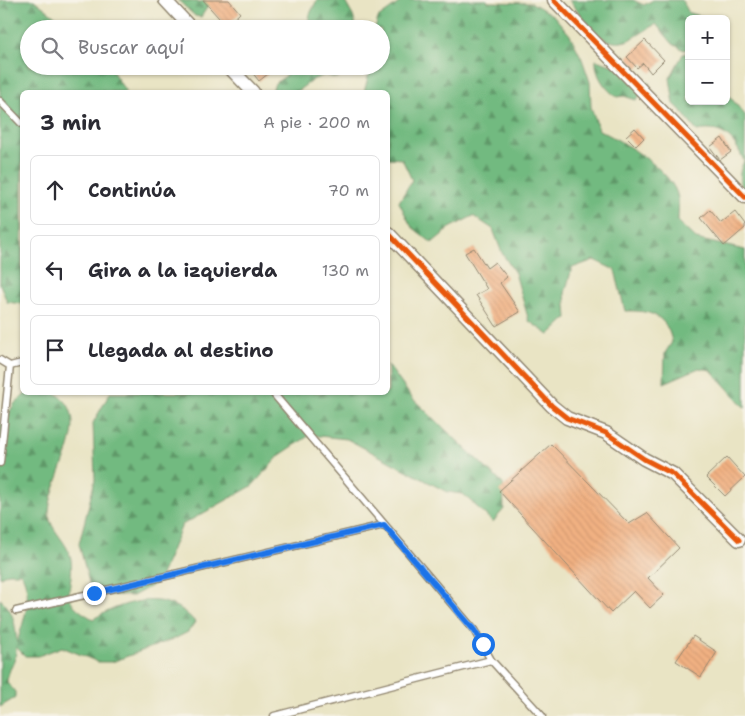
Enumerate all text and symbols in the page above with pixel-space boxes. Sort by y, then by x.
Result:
map controls [685,15,730,105]
button: + [685,15,730,60]
search box [20,20,390,75]
icon: search [38,34,66,62]
text: Buscar aquí [78,35,184,60]
button: − [685,60,730,105]
text: 3 min [40,109,101,137]
text: A pie · 200 m [263,112,370,133]
icon: ahead [41,176,69,204]
text: Continúa [88,178,176,203]
text: 70 m [328,180,369,201]
icon: left [41,256,69,284]
text: Gira a la izquierda [88,258,277,283]
text: 130 m [322,260,369,281]
icon: arrive [41,336,69,364]
text: Llegada al destino [88,338,274,363]
route end [83,582,106,605]
route start [472,633,495,656]

